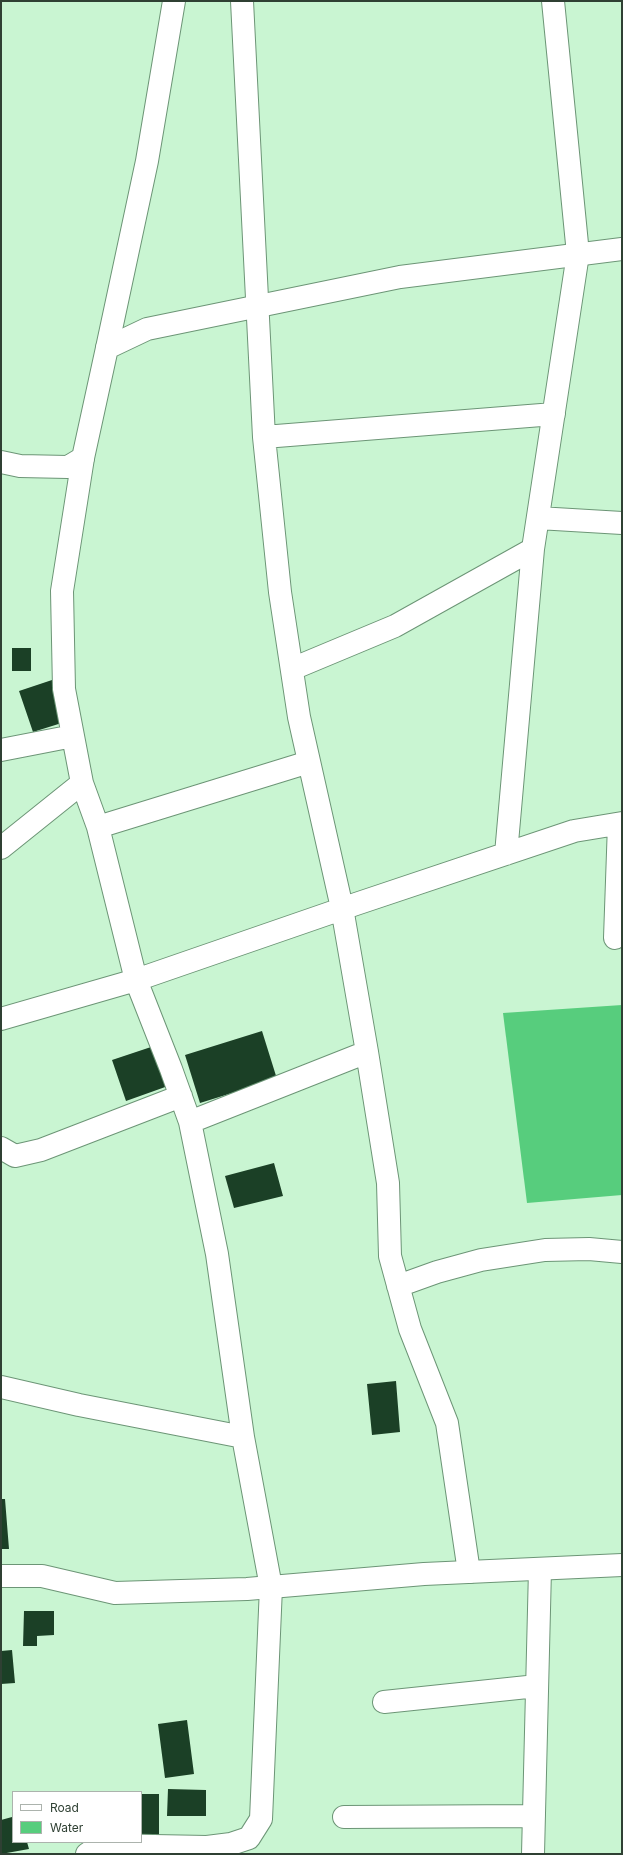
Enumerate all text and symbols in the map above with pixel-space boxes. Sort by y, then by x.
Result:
legend [12,1791,142,1843]
text: Road [50,1800,79,1815]
text: Water [50,1820,83,1835]

